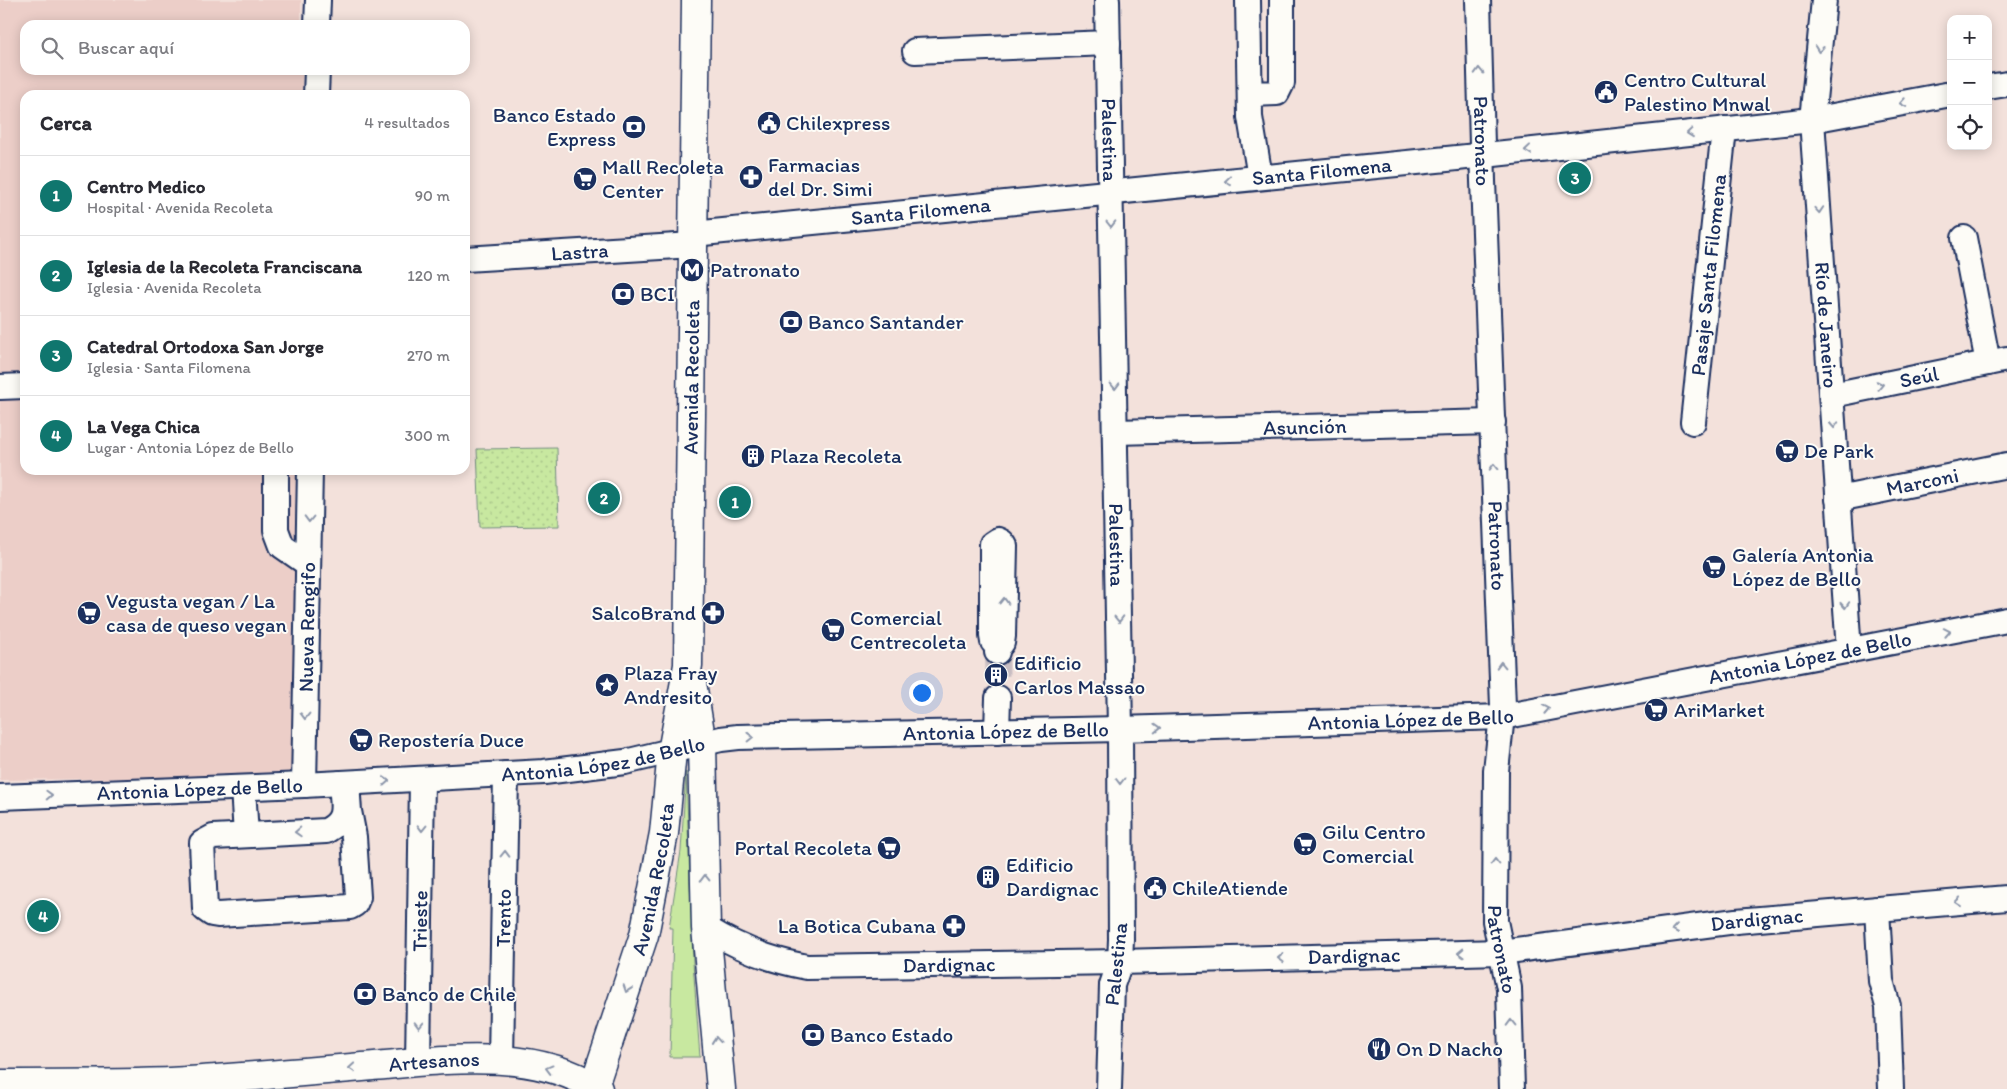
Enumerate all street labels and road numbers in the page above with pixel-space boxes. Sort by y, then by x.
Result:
street label: Patronato [1469,96,1496,186]
street label: Palestina [1097,98,1123,182]
street label: Santa Filomena [1251,152,1393,190]
street label: Pasaje Santa Filomena [1685,172,1731,377]
street label: Santa Filomena [850,191,992,230]
street label: Lastra [550,237,609,266]
street label: Río de Janeiro [1810,261,1844,389]
street label: Avenida Recoleta [678,300,704,455]
street label: Seúl [1897,360,1941,393]
street label: Asunción [1263,413,1347,440]
street label: Marconi [1884,462,1961,501]
street label: Patronato [1483,500,1512,591]
street label: Palestina [1104,503,1130,587]
street label: Nueva Rengifo [293,562,320,692]
street label: Antonia López de Bello [1706,626,1914,689]
street label: Antonia López de Bello [1307,702,1516,735]
street label: Antonia López de Bello [903,716,1109,746]
street label: Antonia López de Bello [501,730,707,786]
street label: Antonia López de Bello [96,772,303,805]
street label: Avenida Recoleta [625,802,679,958]
street label: Trento [490,889,516,947]
street label: Trieste [407,890,432,952]
street label: Dardignac [1709,902,1804,936]
street label: Patronato [1482,905,1522,994]
street label: Palestina [1099,921,1132,1007]
street label: Dardignac [1307,942,1401,969]
street label: Dardignac [902,951,996,977]
street label: Artesanos [387,1046,480,1077]

